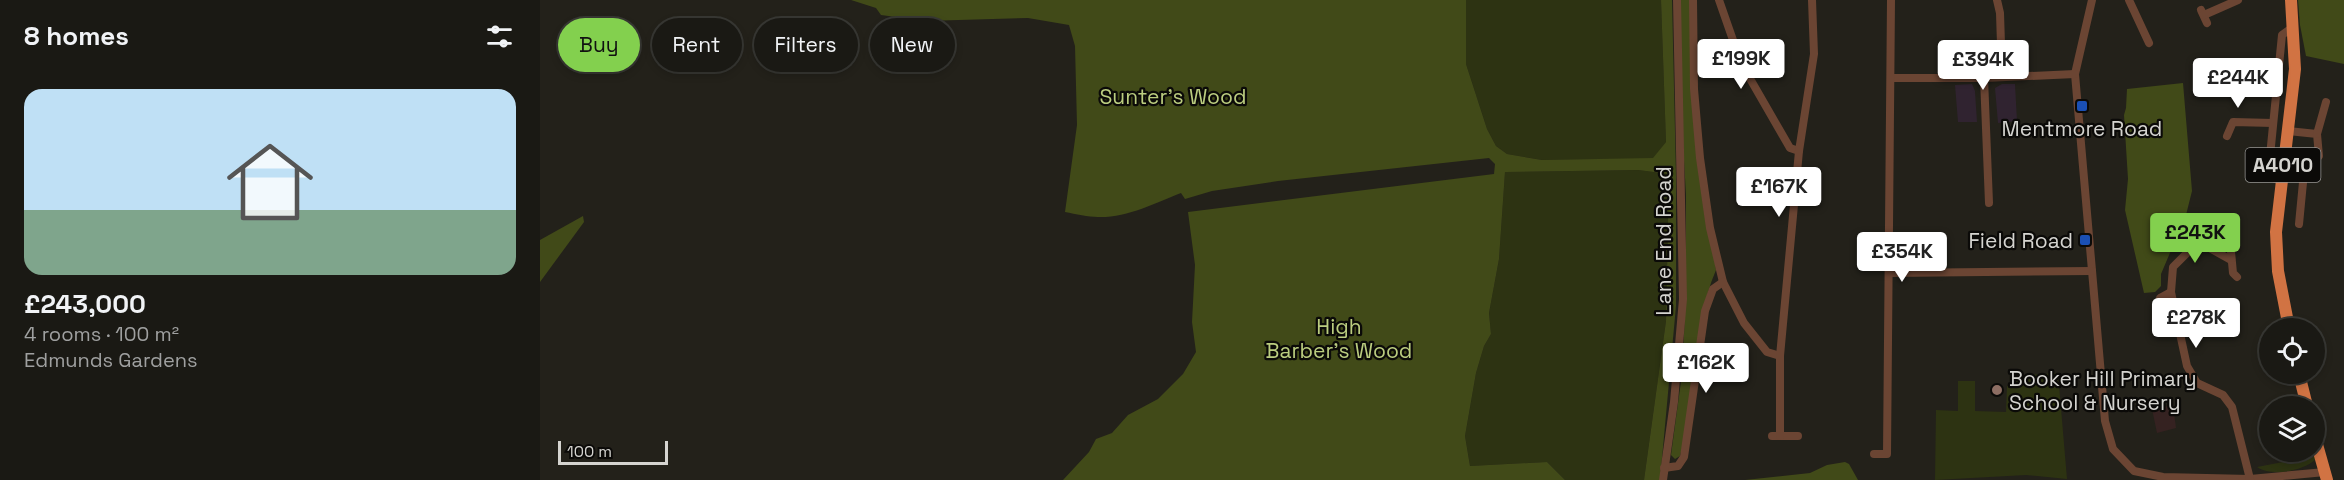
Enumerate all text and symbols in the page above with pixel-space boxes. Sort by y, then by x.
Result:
chip: Buy [558,18,640,72]
chip: Rent [652,18,742,72]
chip: Filters [754,18,858,72]
chip: New [870,18,955,72]
text: 8 homes [24,19,129,53]
icon: filters [483,20,516,53]
pin: £199K [1699,39,1783,90]
pin: £394K [1941,40,2025,91]
text: £199K [1711,45,1771,71]
text: £394K [1952,46,2014,72]
pin: £244K [2196,58,2280,109]
text: £244K [2207,64,2269,90]
park label: Sunter's Wood [1099,83,1247,110]
marker: Mentmore Road [2075,99,2089,113]
place label: Mentmore Road [2002,115,2162,142]
icon: home [216,128,324,236]
road number: A4010 [2246,148,2320,182]
street label: Lane End Road [1650,166,1677,316]
pin: £167K [1737,167,1821,218]
text: £167K [1750,173,1808,199]
pin: £243K [2153,213,2237,264]
text: £243K [2164,219,2226,245]
place label: Field Road [1968,227,2073,254]
pin: £354K [1860,232,1944,283]
marker: Field Road [2078,233,2092,247]
text: £354K [1871,238,1933,264]
text: £243,000 [24,287,146,321]
pin: £278K [2154,298,2238,349]
text: £278K [2166,304,2226,330]
park label: High Barber's Wood [1266,313,1412,364]
map controls [2259,318,2325,462]
button: locate [2259,318,2325,384]
text: 4 rooms · 100 m² [24,321,179,347]
pin: £162K [1664,343,1748,394]
text: Edmunds Gardens [24,347,198,373]
text: £162K [1677,349,1735,375]
place label: Booker Hill Primary School & Nursery [2009,365,2197,416]
marker: Booker Hill Primary School & Nursery [1990,383,2004,397]
button: layers [2259,396,2325,462]
scale bar [558,438,668,466]
text: 100 m [567,441,612,462]

